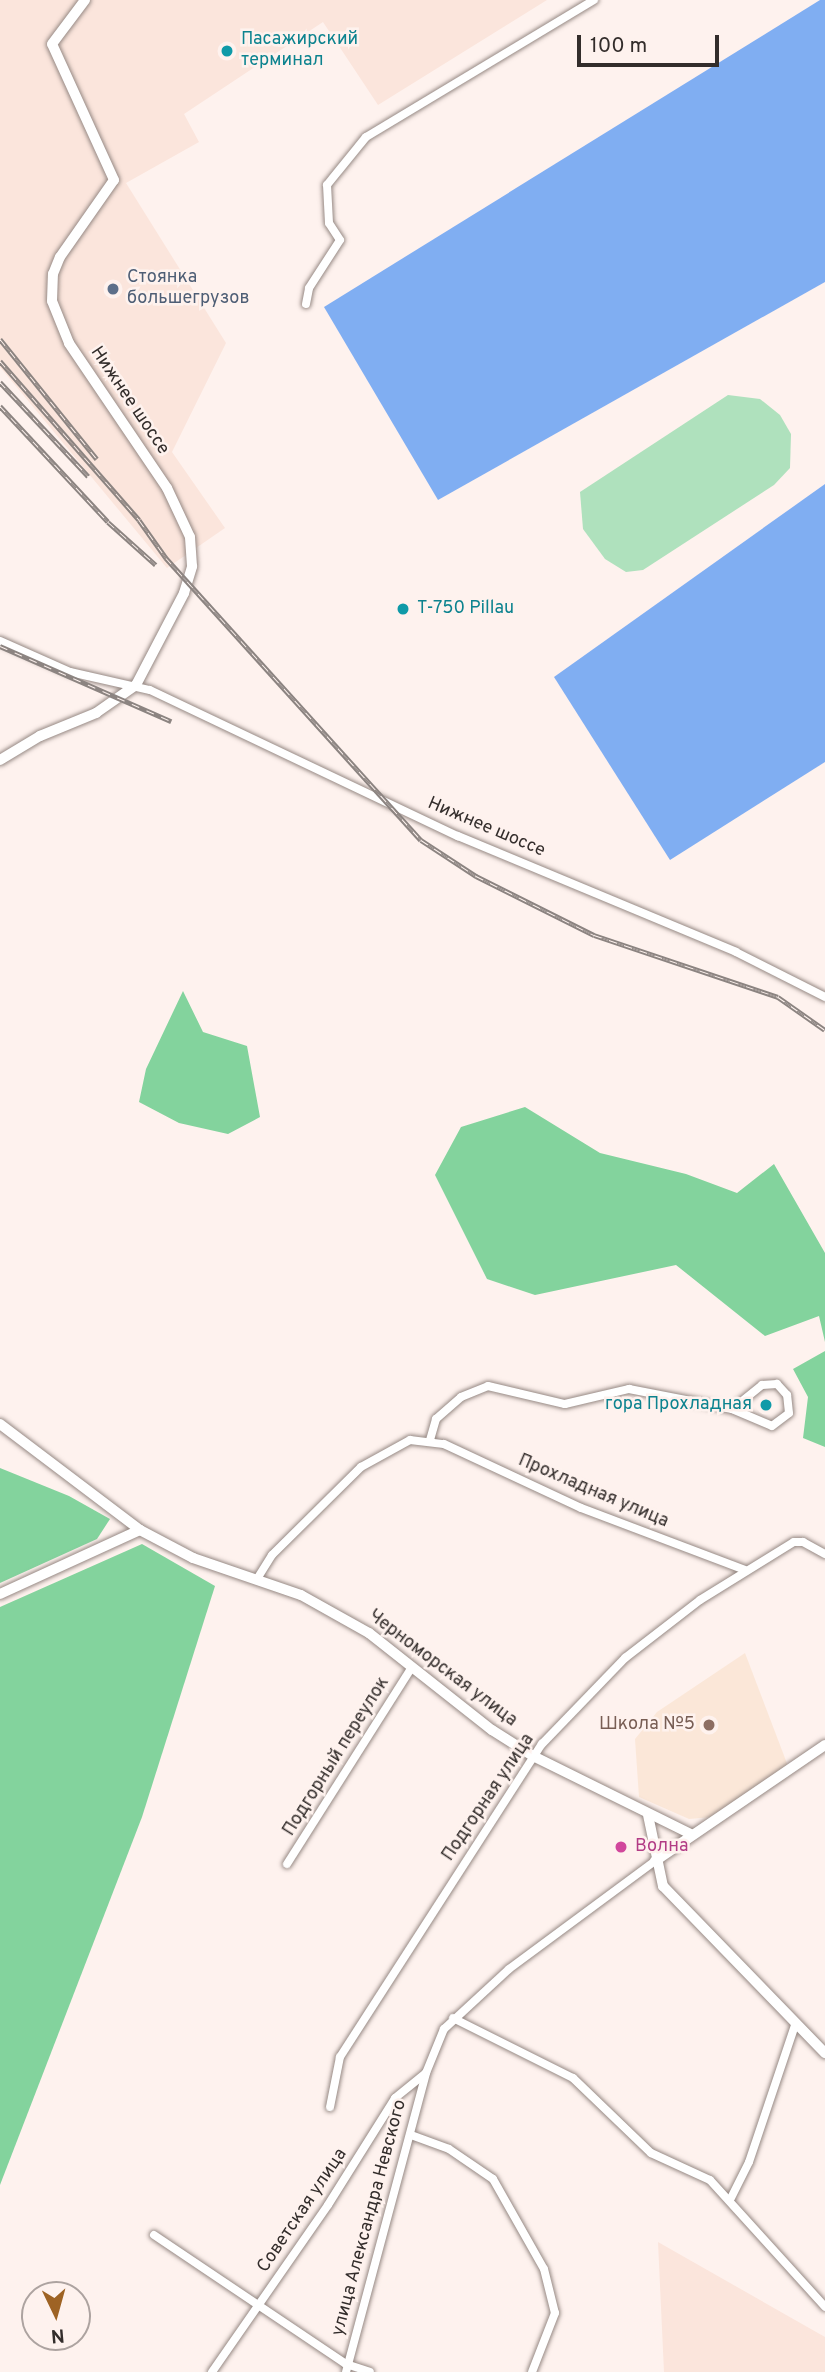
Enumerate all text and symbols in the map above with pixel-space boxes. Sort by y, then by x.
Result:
scale bar [580,21,722,65]
place label: Пасажирский терминал [241,30,358,72]
text: 100 m [590,33,647,60]
marker: Пасажирский терминал [219,43,235,59]
place label: Стоянка большегрузов [127,268,250,310]
marker: Стоянка большегрузов [105,281,121,297]
street label: Нижнее шоссе [85,343,173,459]
place label: T-750 Pillau [417,598,514,620]
marker: T-750 Pillau [395,601,411,617]
street label: Нижнее шоссе [424,793,548,863]
place label: гора Прохладная [605,1394,752,1416]
marker: гора Прохладная [758,1397,774,1413]
street label: Прохладная улица [515,1451,671,1533]
street label: Черноморская улица [363,1606,521,1732]
street label: Подгорный переулок [279,1673,395,1841]
place label: Школа №5 [599,1714,695,1736]
marker: Школа №5 [701,1717,717,1733]
street label: Подгорная улица [438,1730,540,1866]
place label: Волна [635,1836,688,1858]
marker: Волна [613,1839,629,1855]
street label: улица Александра Невского [328,2097,412,2339]
street label: Советская улица [254,2145,352,2277]
north arrow [21,2281,91,2351]
text: N [50,2322,66,2347]

